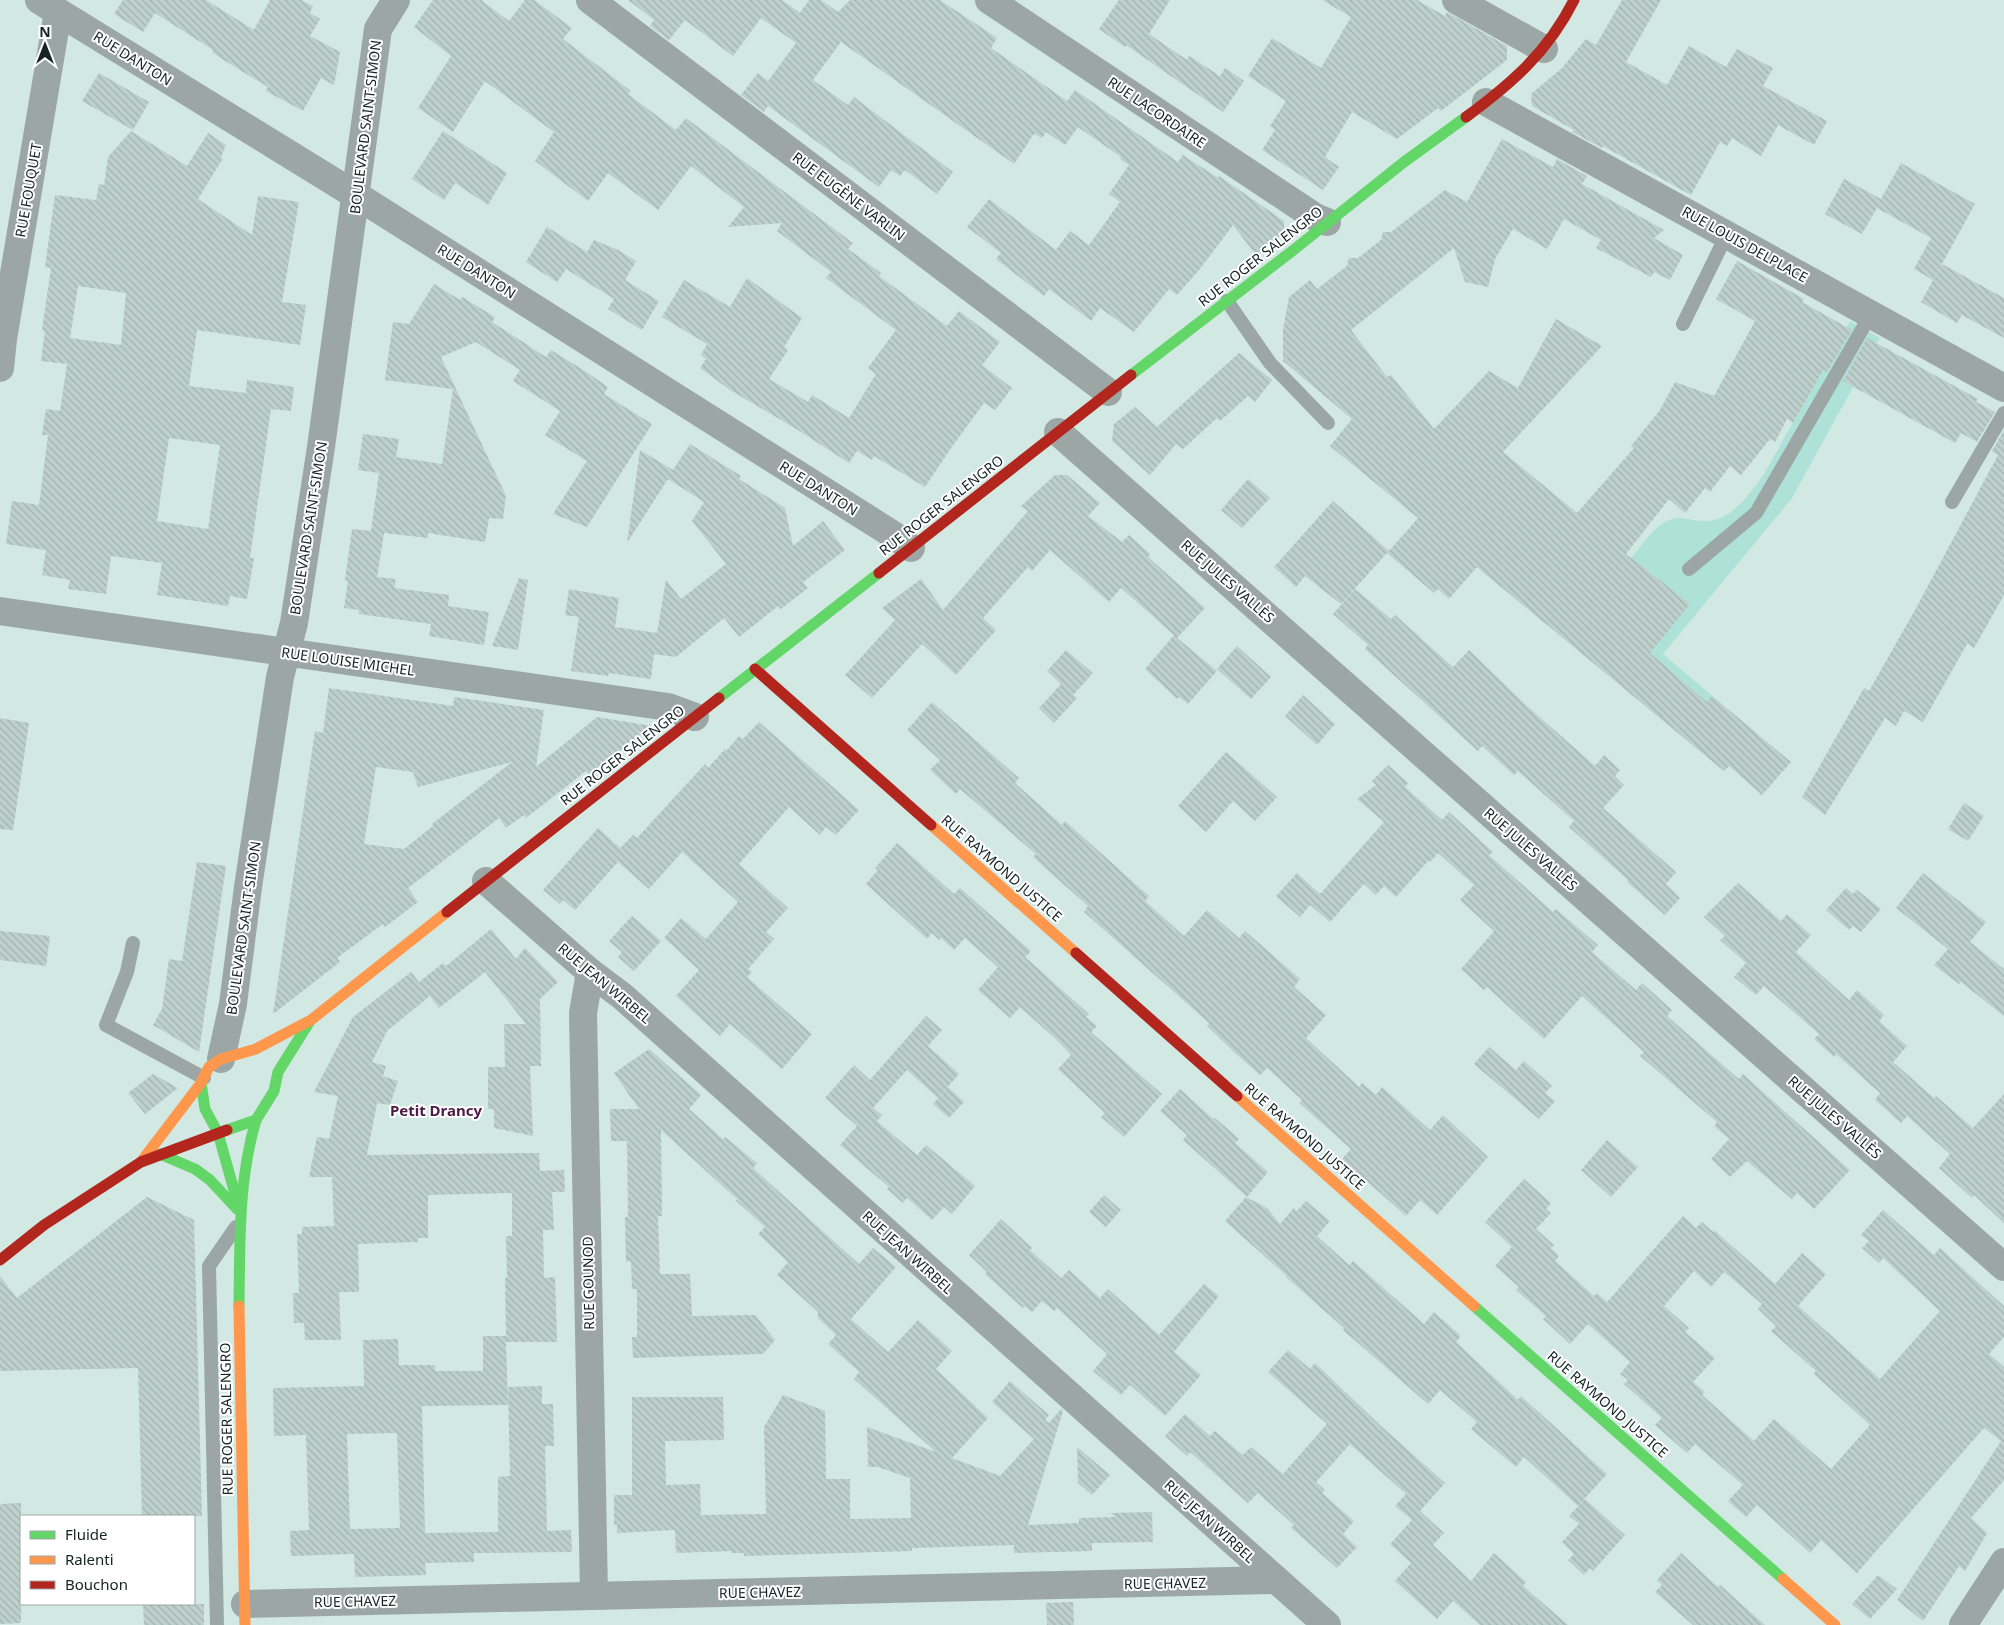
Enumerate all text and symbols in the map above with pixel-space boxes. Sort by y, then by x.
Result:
north arrow [20,20,70,70]
text: N [39,22,51,41]
street label: RUE DANTON [90,26,176,90]
street label: BOULEVARD SAINT-SIMON [345,39,385,215]
street label: RUE LACORDAIRE [1104,72,1210,152]
street label: RUE FOUQUET [10,141,46,239]
street label: RUE EUGÈNE VARLIN [789,147,909,245]
street label: RUE LOUIS DELPLACE [1679,201,1811,287]
street label: RUE ROGER SALENGRO [1194,202,1326,310]
street label: RUE DANTON [434,239,520,303]
street label: BOULEVARD SAINT-SIMON [285,440,331,616]
street label: RUE ROGER SALENGRO [875,451,1007,559]
street label: RUE DANTON [776,456,862,520]
street label: RUE JULES VALLÈS [1177,535,1279,627]
street label: RUE LOUISE MICHEL [280,642,416,680]
street label: RUE ROGER SALENGRO [556,701,688,809]
street label: RUE JULES VALLÈS [1480,803,1582,895]
street label: RUE RAYMOND JUSTICE [938,810,1066,926]
street label: BOULEVARD SAINT-SIMON [221,840,265,1016]
street label: RUE JEAN WIRBEL [554,938,656,1028]
street label: RUE JULES VALLÈS [1784,1071,1886,1163]
street label: RUE RAYMOND JUSTICE [1241,1078,1369,1194]
district label: Petit Drancy [390,1100,482,1120]
street label: RUE JEAN WIRBEL [859,1206,957,1298]
street label: RUE GOUNOD [578,1236,598,1330]
street label: RUE ROGER SALENGRO [215,1343,237,1495]
street label: RUE RAYMOND JUSTICE [1544,1346,1672,1462]
street label: RUE JEAN WIRBEL [1161,1475,1259,1567]
legend [20,1515,195,1605]
text: Fluide [65,1524,107,1544]
text: Ralenti [65,1549,114,1569]
street label: RUE CHAVEZ [1124,1573,1206,1593]
text: Bouchon [65,1574,128,1594]
street label: RUE CHAVEZ [719,1582,801,1602]
street label: RUE CHAVEZ [314,1591,396,1611]

